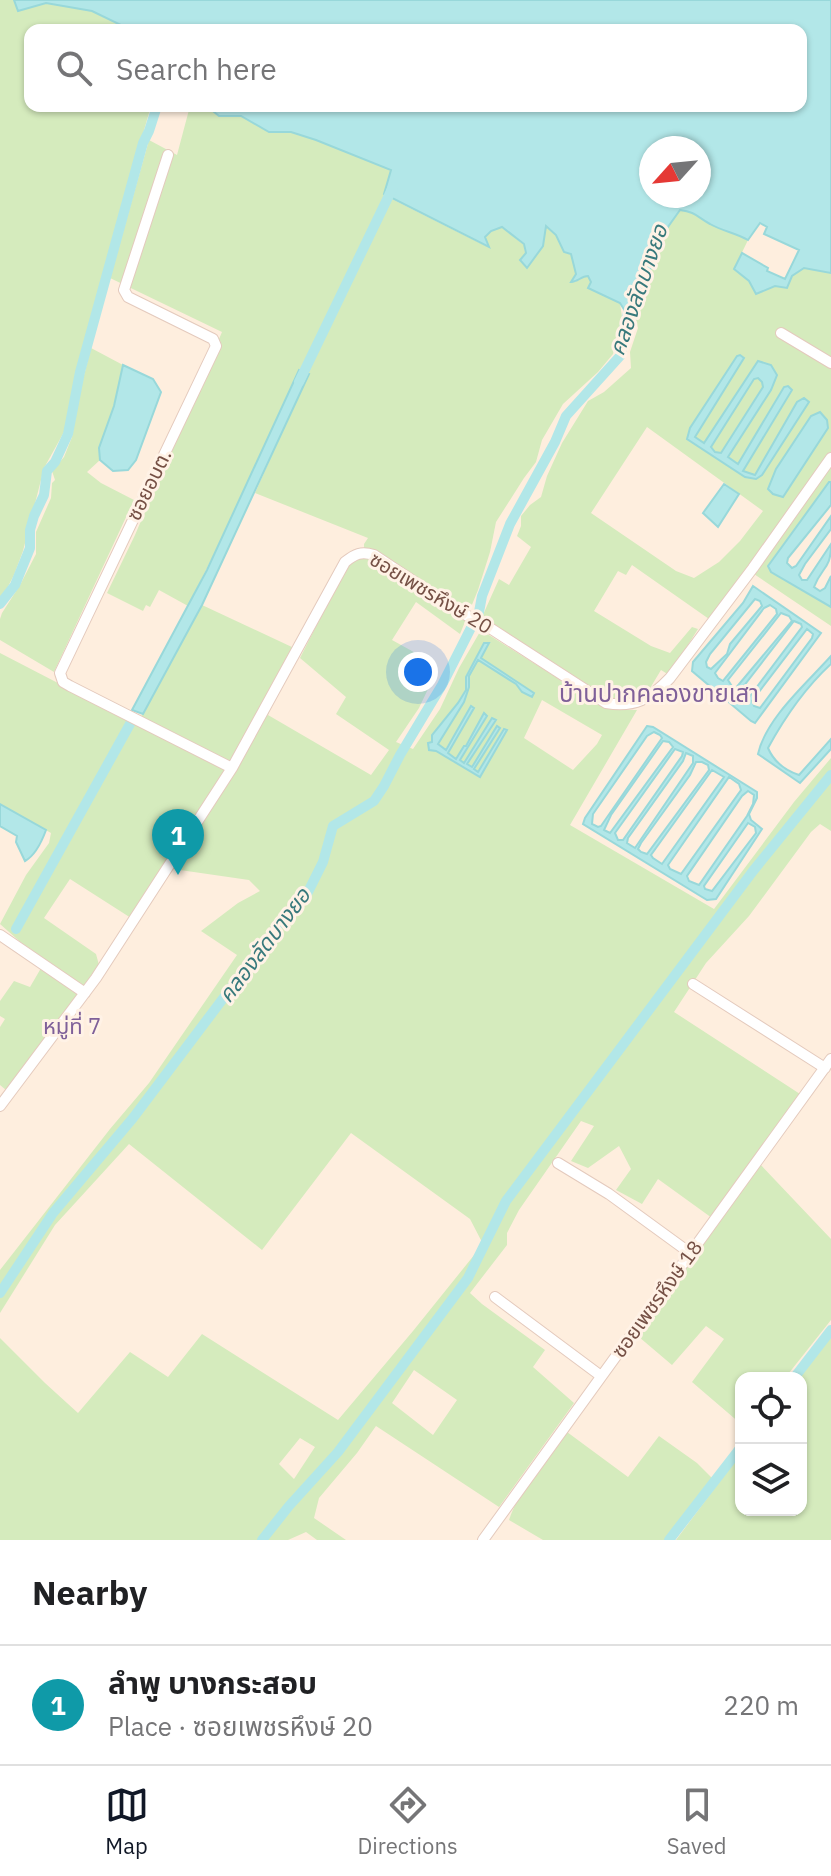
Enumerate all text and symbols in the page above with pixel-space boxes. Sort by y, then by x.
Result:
search box [24,24,807,112]
icon: search [52,46,96,90]
text: Search here [116,49,277,88]
north arrow [639,136,711,208]
water label: คลองลัดบางยอ [602,219,674,359]
street label: ซอยอบต. [120,445,177,525]
street label: ซอยเพชรหึงษ์ 20 [365,545,498,640]
your location [398,652,438,692]
district label: บ้านปากคลองขายเสา [559,677,759,709]
pin: 1 [152,809,204,875]
water label: คลองลัดบางยอ [211,880,317,1008]
district label: หมู่ที่ 7 [43,1011,101,1040]
street label: ซอยเพชรหึงษ์ 18 [605,1235,708,1363]
map controls [735,1372,807,1516]
button: locate [735,1372,807,1444]
button: layers [735,1444,807,1516]
text: Nearby [32,1570,147,1614]
text: ลำพู บางกระสอบ [108,1663,317,1702]
text: 1 [50,1688,66,1722]
text: 220 m [723,1688,799,1722]
text: Place · ซอยเพชรหึงษ์ 20 [108,1709,373,1743]
tab: Map [105,1783,149,1860]
tab: Directions [358,1783,458,1860]
tab: Saved [667,1783,726,1860]

